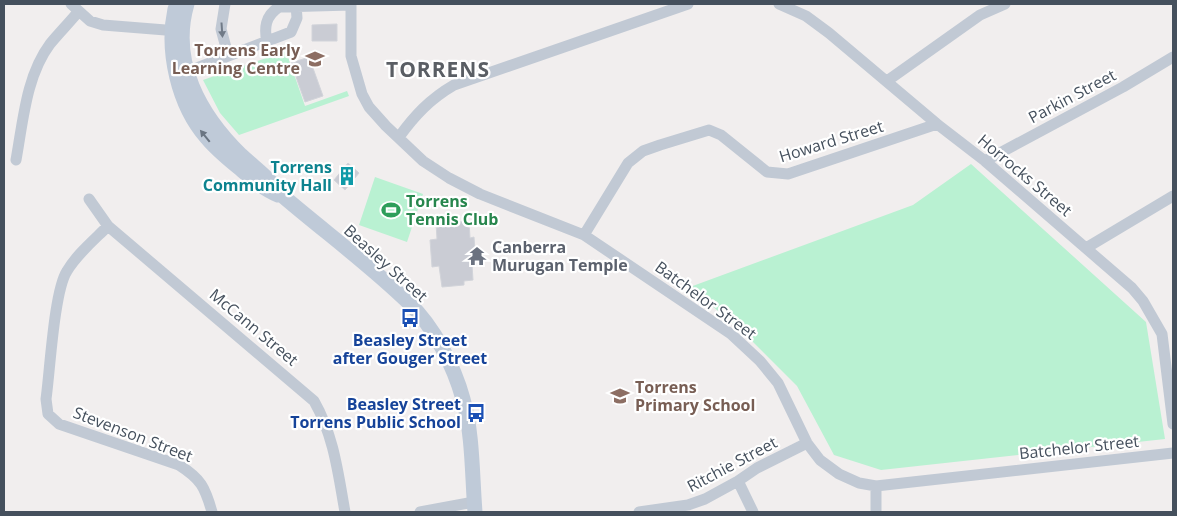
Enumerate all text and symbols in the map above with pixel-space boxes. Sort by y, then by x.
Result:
one-way arrow [218,22,226,38]
place label: Torrens Early Learning Centre [172,39,301,79]
school or university icon: Torrens Early Learning Centre [304,48,326,70]
district label: TORRENS [386,55,490,83]
street label: Parkin Street [1024,64,1120,128]
street label: Howard Street [776,115,886,167]
one-way arrow [200,129,211,142]
street label: Horrocks Street [973,129,1077,221]
place label: Torrens Community Hall [203,156,332,196]
building icon: Torrens Community Hall [336,165,358,187]
place label: Torrens Tennis Club [406,190,498,230]
sports icon: Torrens Tennis Club [380,199,402,221]
street label: Beasley Street [339,219,433,307]
place label: Canberra Murugan Temple [492,236,628,276]
temple icon: Canberra Murugan Temple [466,245,488,267]
street label: Batchelor Street [651,256,761,344]
street label: McCann Street [205,283,303,371]
bus stop icon: Beasley Street after Gouger Street [399,307,421,329]
place label: Beasley Street after Gouger Street [333,329,487,369]
place label: Torrens Primary School [635,376,755,416]
school or university icon: Torrens Primary School [609,385,631,407]
place label: Beasley Street Torrens Public School [290,393,461,433]
street label: Stevenson Street [70,401,196,467]
bus stop icon: Beasley Street Torrens Public School [465,402,487,424]
street label: Batchelor Street [1018,430,1140,464]
street label: Ritchie Street [683,431,781,497]

